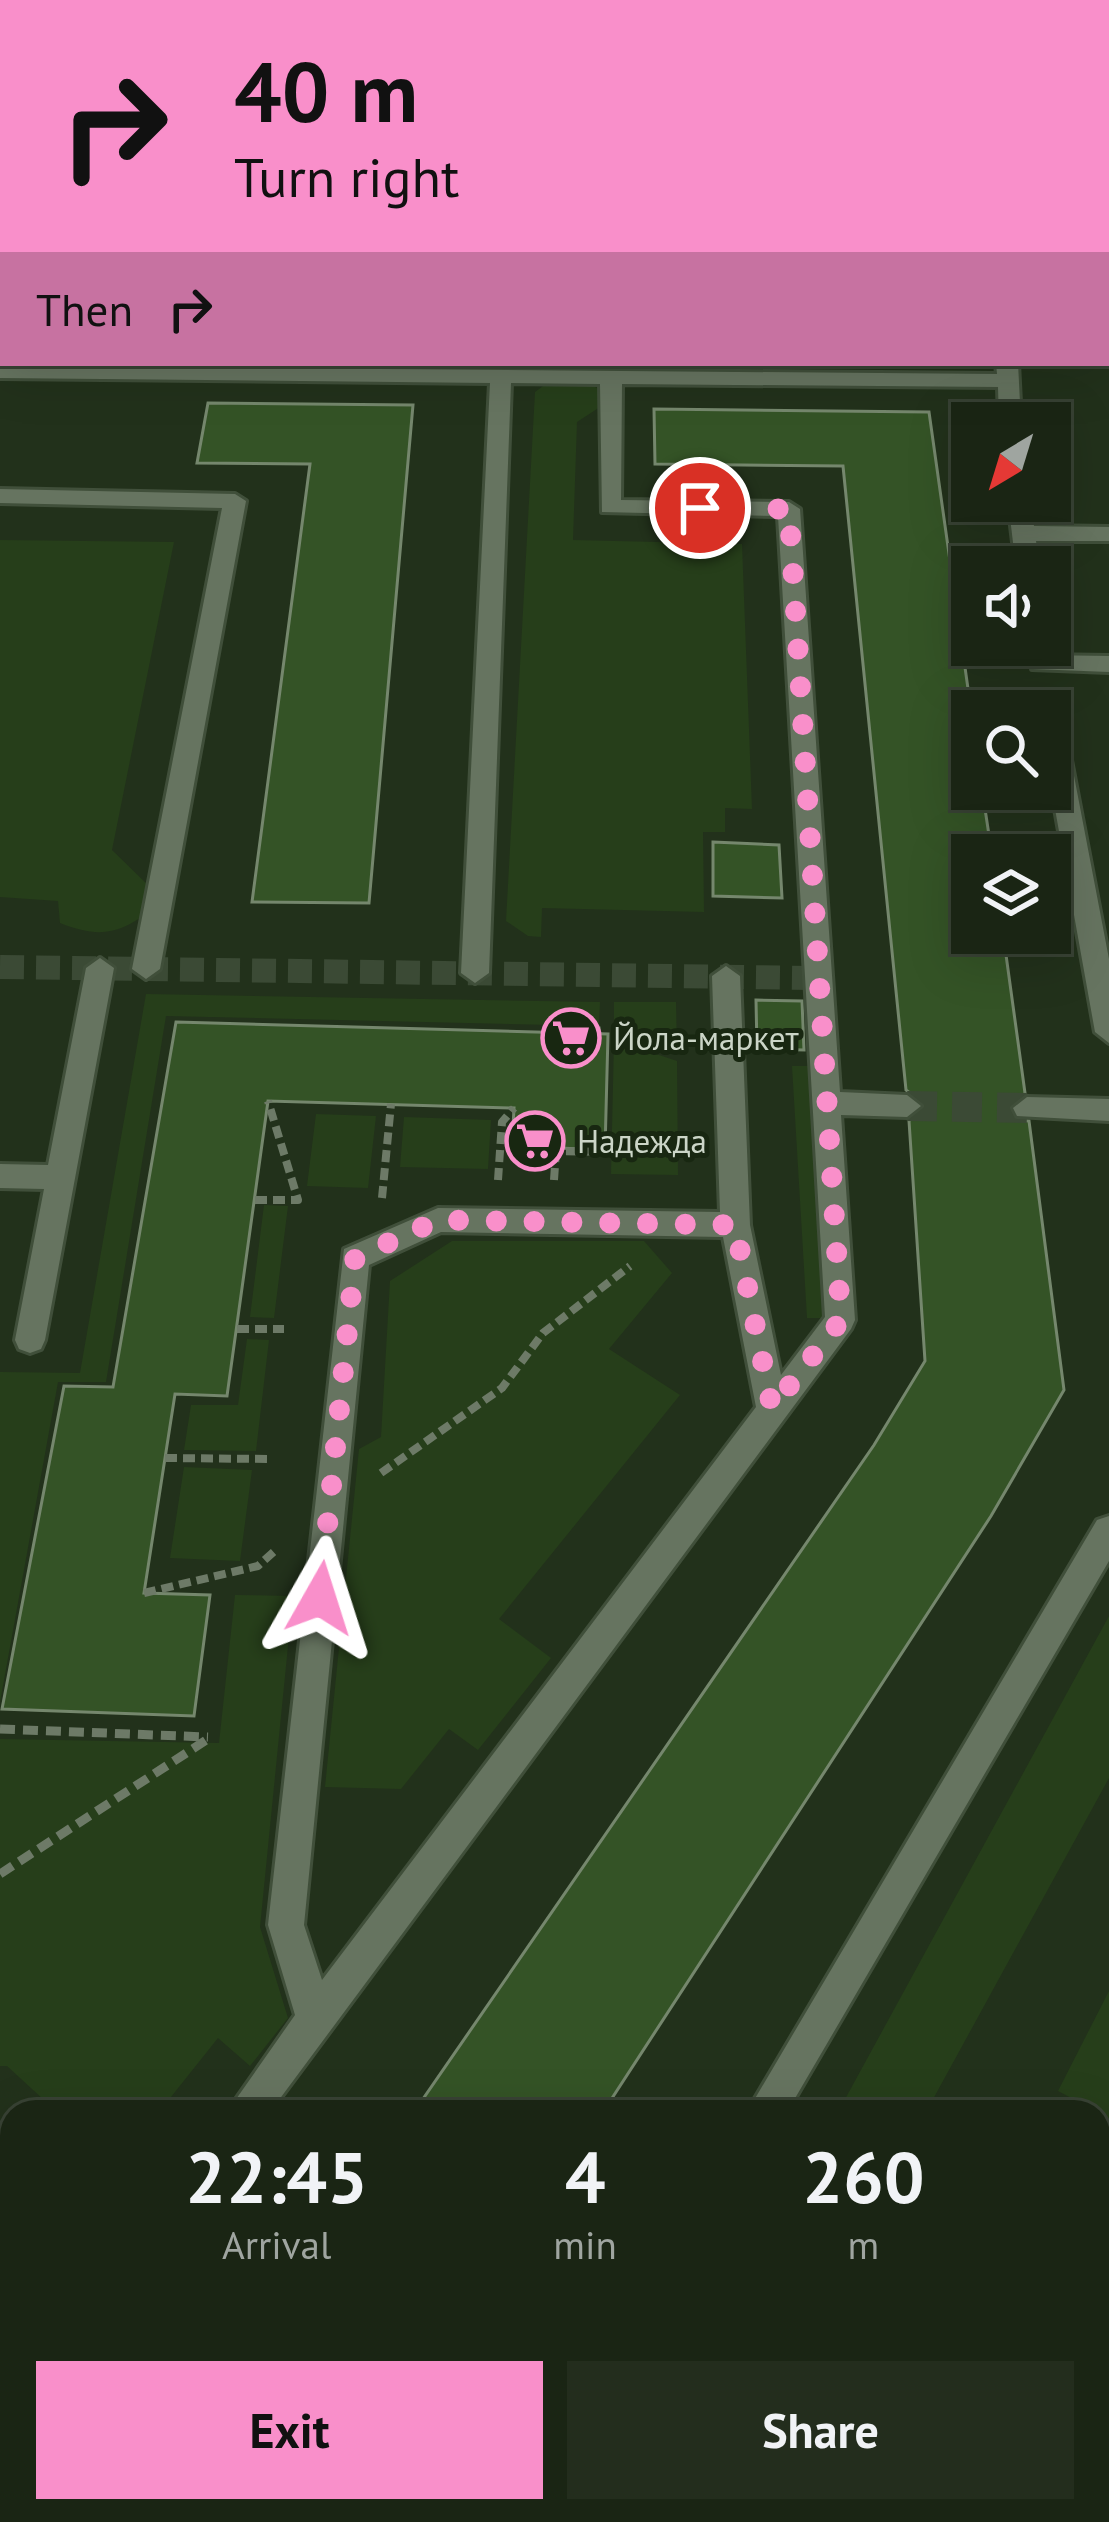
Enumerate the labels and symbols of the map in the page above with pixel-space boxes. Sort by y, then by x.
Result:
north arrow [951,402,1071,522]
pin [649,457,751,559]
supermarket icon: Йола-маркет [540,1007,602,1069]
place label: Йола-маркет [613,1016,799,1059]
supermarket icon: Надежда [504,1110,566,1172]
place label: Надежда [577,1119,707,1162]
position arrow [257,1535,383,1661]

